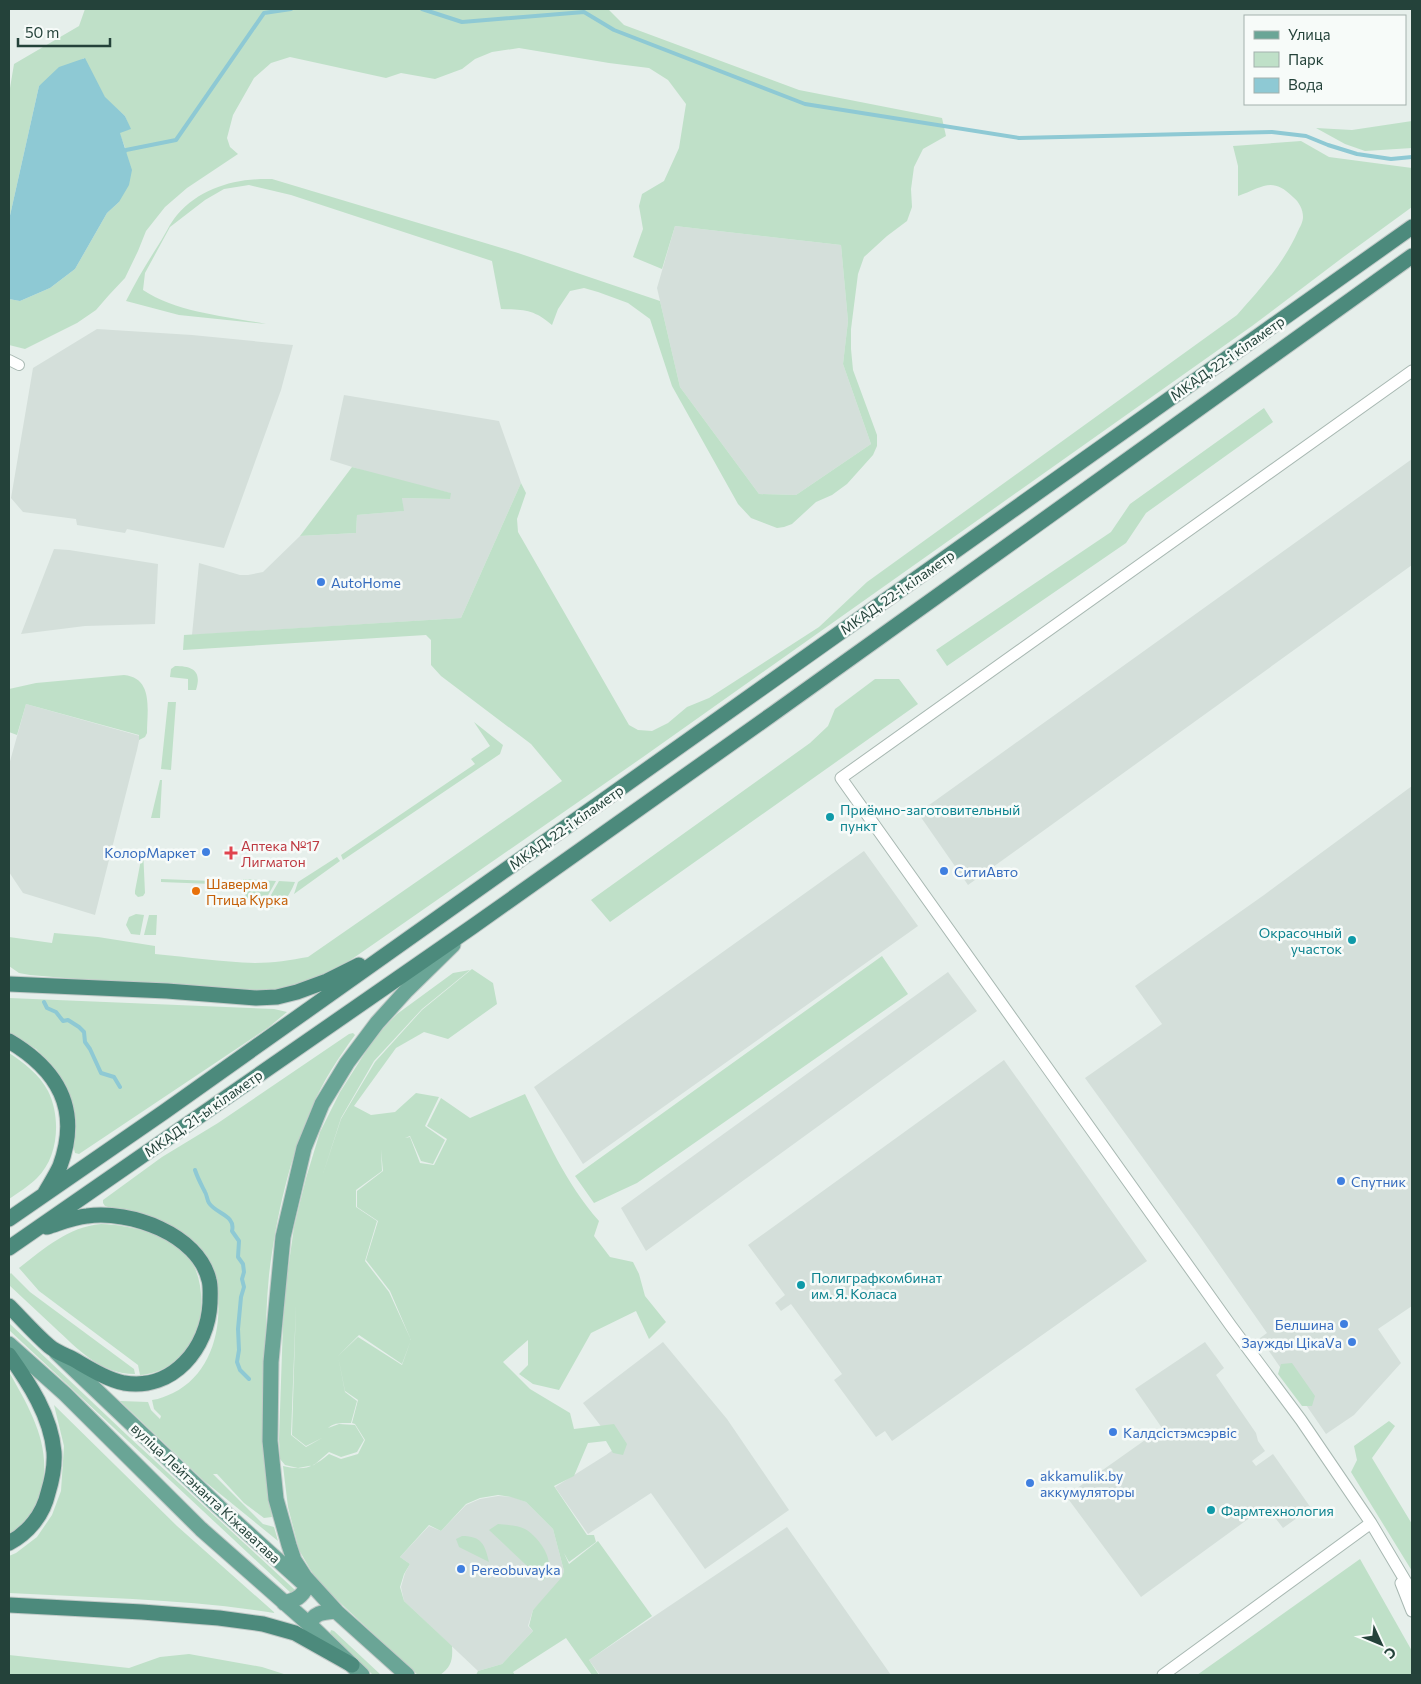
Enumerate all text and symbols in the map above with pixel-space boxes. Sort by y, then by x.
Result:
scale bar [18,15,110,47]
legend [1244,15,1406,105]
text: 50 m [25,23,59,41]
text: Улица [1288,25,1330,43]
text: Парк [1288,50,1324,68]
text: Вода [1288,75,1323,93]
street label: МКАД, 22-і кіламетр [1167,312,1287,404]
street label: МКАД, 22-і кіламетр [837,546,957,638]
place label: AutoHome [331,574,401,591]
marker: AutoHome [315,576,327,588]
street label: МКАД, 22-і кіламетр [506,781,626,873]
place label: Приёмно-заготовительный пункт [840,801,1020,834]
marker: Приёмно-заготовительный пункт [824,811,836,823]
place label: Аптека №17 Лигматон [241,837,320,870]
place label: КолорМаркет [104,844,196,861]
marker: КолорМаркет [200,846,212,858]
marker: Аптека №17 Лигматон [225,847,237,859]
place label: СитиАвто [954,863,1018,880]
marker: СитиАвто [938,865,950,877]
place label: Шаверма Птица Курка [206,875,288,908]
marker: Шаверма Птица Курка [190,885,202,897]
place label: Окрасочный участок [1259,924,1343,957]
marker: Окрасочный участок [1346,934,1358,946]
street label: МКАД, 21-ы кіламетр [141,1066,265,1160]
place label: Спутник [1351,1173,1406,1190]
marker: Спутник [1335,1175,1347,1187]
place label: Полиграфкомбинат им. Я. Коласа [811,1269,943,1302]
marker: Полиграфкомбинат им. Я. Коласа [795,1279,807,1291]
place label: Белшина [1275,1316,1334,1333]
marker: Белшина [1338,1318,1350,1330]
place label: Заужды ЦікаVа [1242,1334,1342,1351]
marker: Заужды ЦікаVа [1346,1336,1358,1348]
street label: вуліца Лейтэнанта Кіжаватава [128,1419,284,1567]
place label: Калдсістэмсэрвіс [1123,1424,1237,1441]
marker: Калдсістэмсэрвіс [1107,1426,1119,1438]
place label: akkamulik.by аккумуляторы [1040,1467,1135,1500]
marker: akkamulik.by аккумуляторы [1024,1477,1036,1489]
place label: Фармтехнология [1221,1502,1334,1519]
marker: Фармтехнология [1205,1504,1217,1516]
place label: Pereobuvayka [471,1561,561,1578]
marker: Pereobuvayka [455,1563,467,1575]
north arrow [1356,1619,1406,1669]
text: С [1381,1644,1400,1663]

